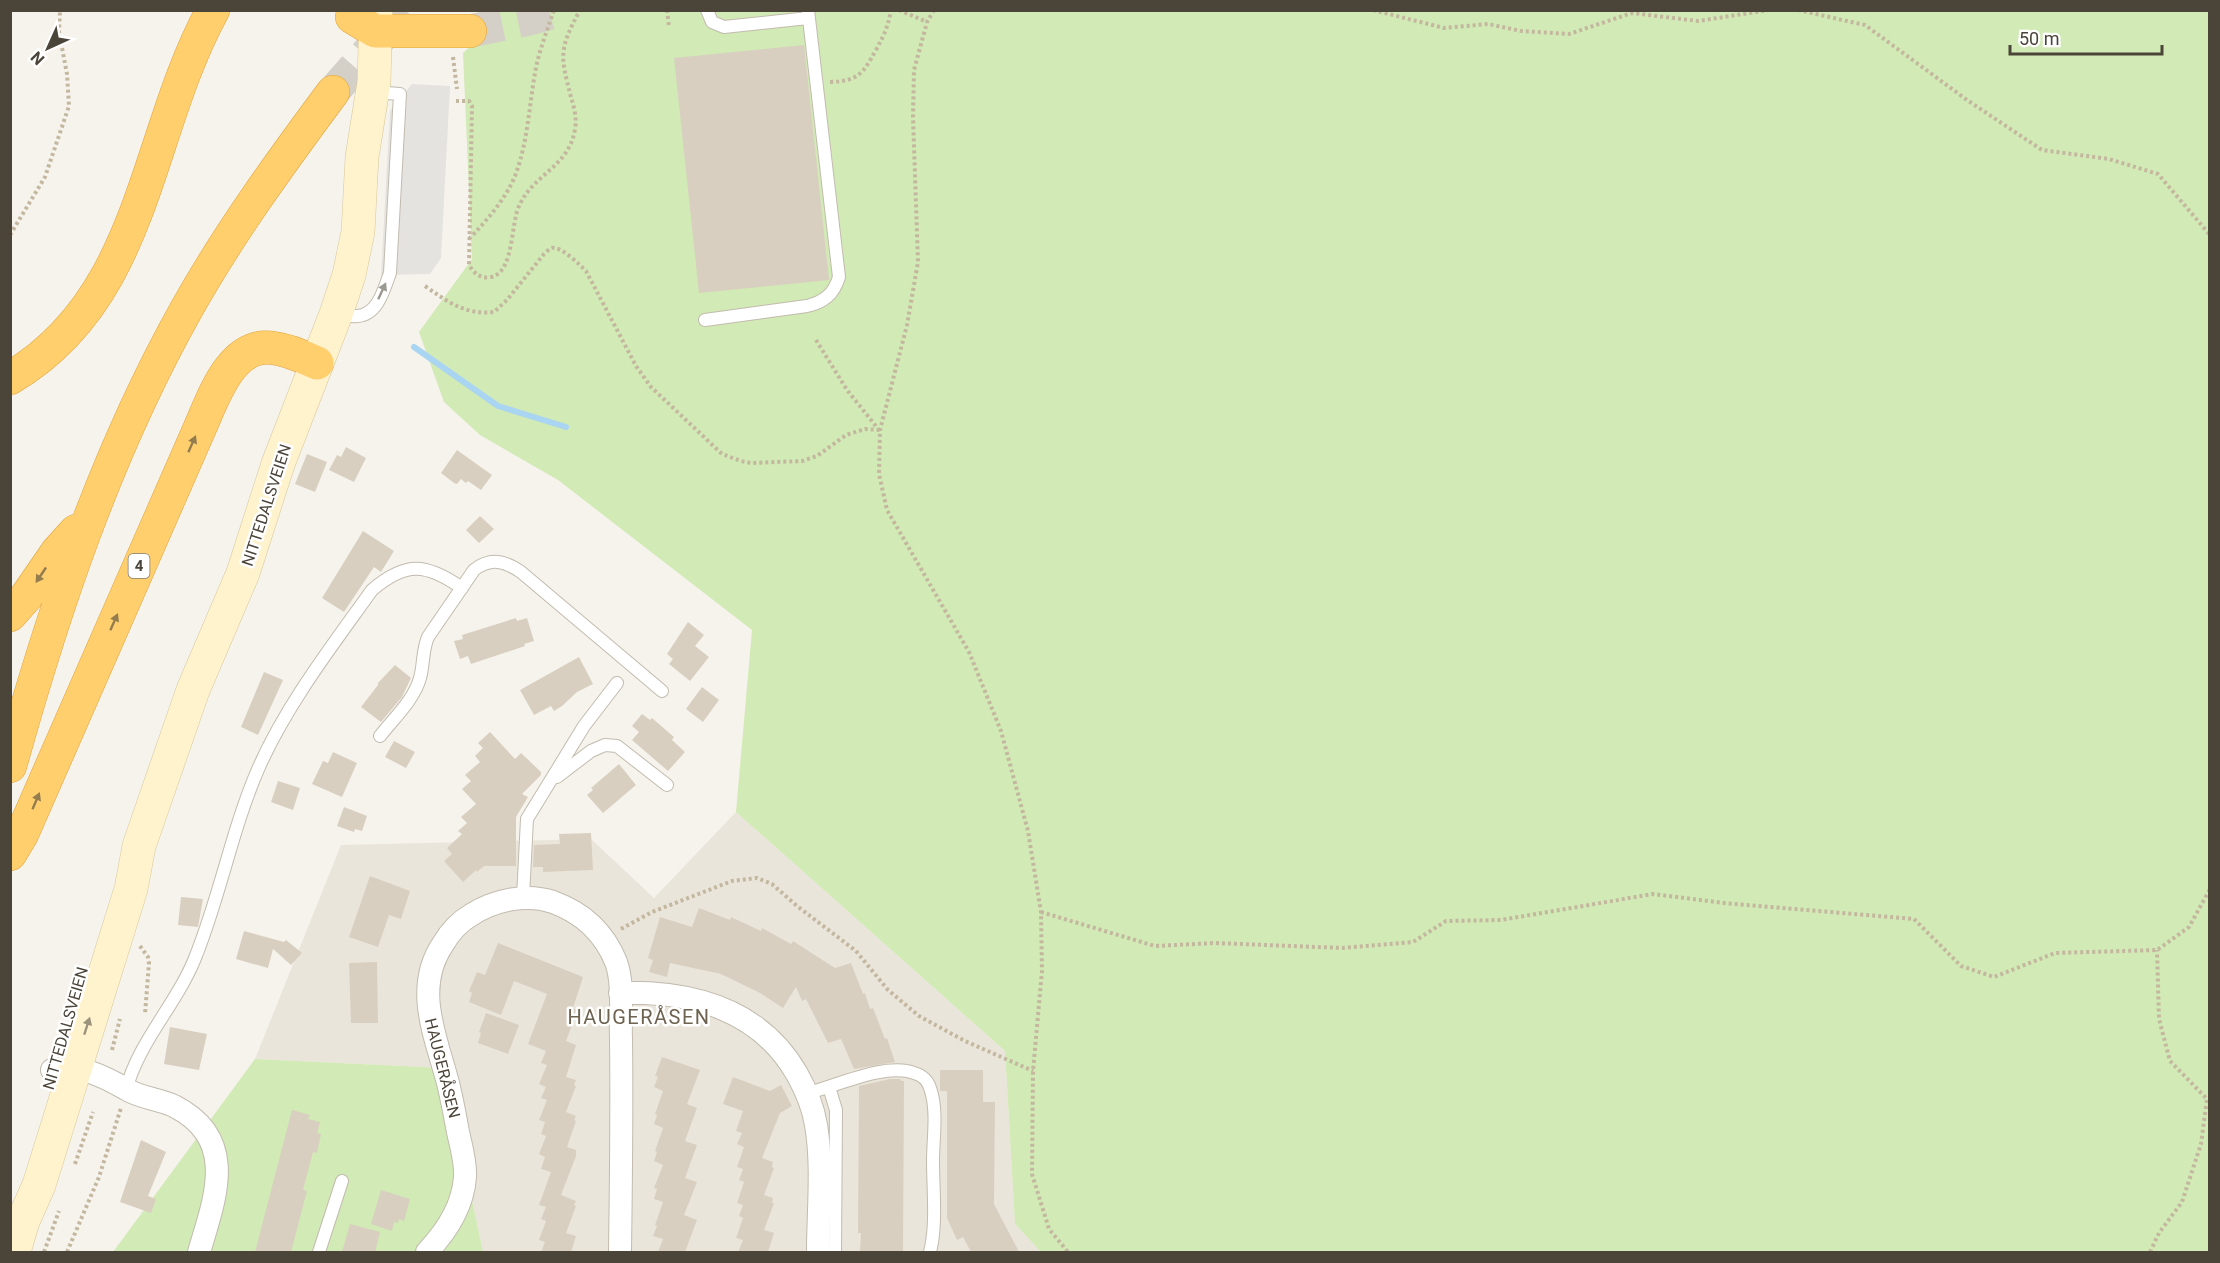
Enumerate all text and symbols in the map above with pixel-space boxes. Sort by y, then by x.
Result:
north arrow [18,18,78,78]
scale bar [2010,18,2162,56]
text: 50 m [2019,28,2059,49]
text: N [27,48,48,69]
one-way arrow [378,283,387,300]
one-way arrow [188,435,197,453]
street label: NITTEDALSVEIEN [238,442,295,568]
road number: 4 [128,554,150,578]
one-way arrow [35,567,47,583]
one-way arrow [109,613,119,631]
one-way arrow [31,792,41,810]
street label: NITTEDALSVEIEN [39,965,92,1092]
district label: HAUGERÅSEN [567,1005,711,1029]
street label: HAUGERÅSEN [421,1016,465,1120]
one-way arrow [83,1017,93,1035]

